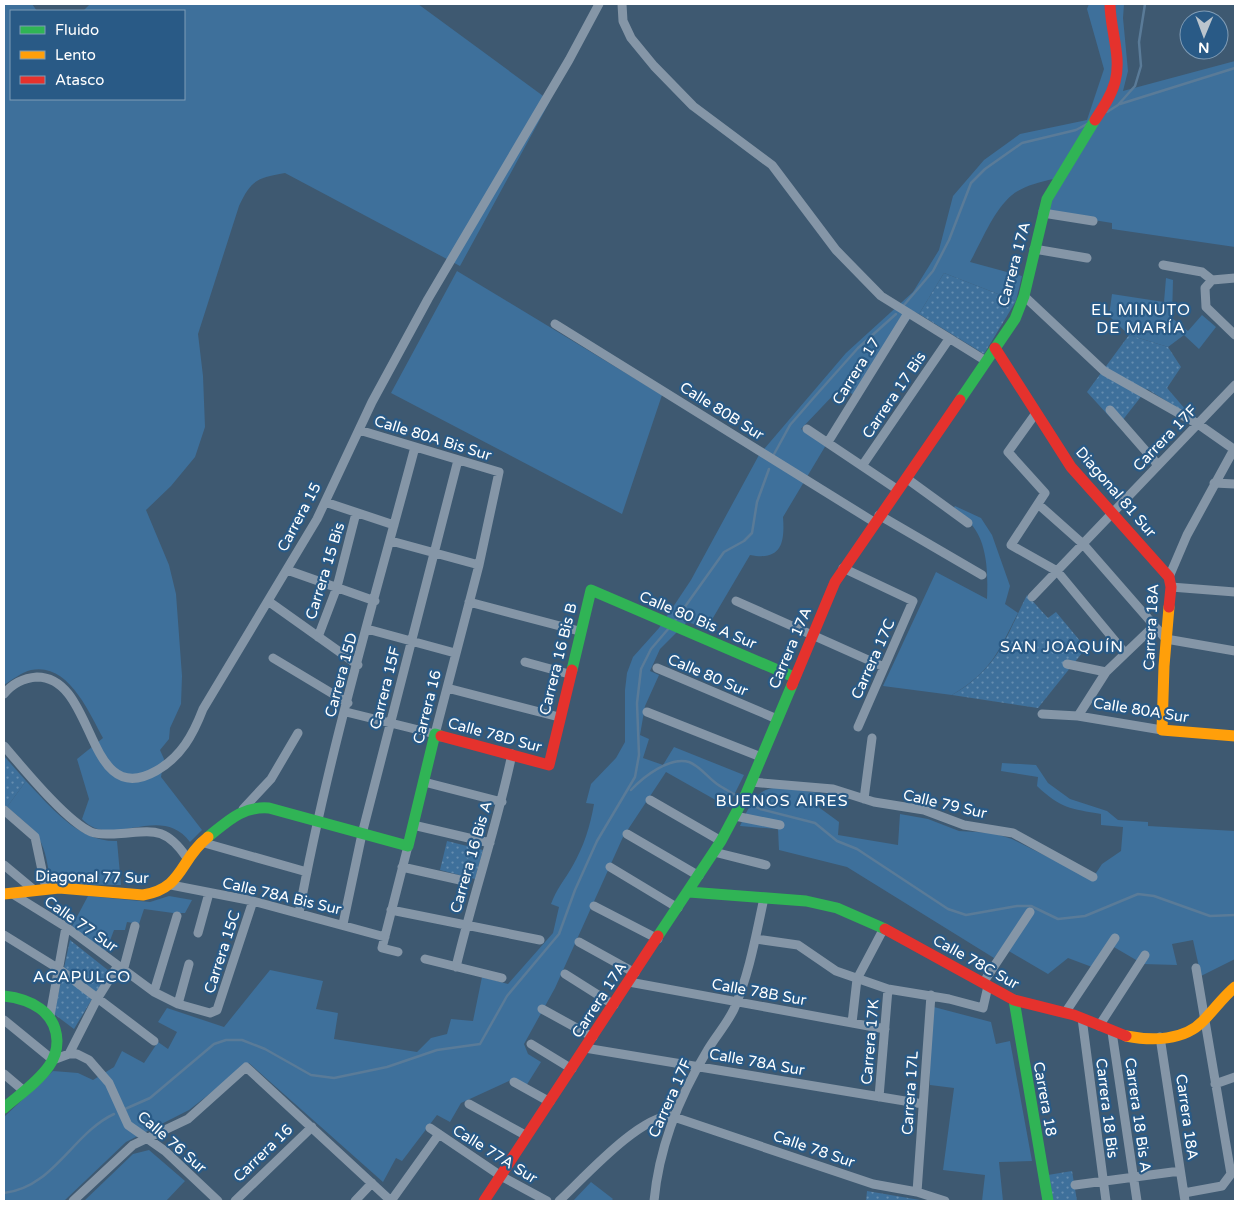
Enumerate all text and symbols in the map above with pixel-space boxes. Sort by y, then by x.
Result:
legend [10,10,185,100]
north arrow [1179,10,1229,60]
text: Fluido [55,21,99,39]
text: N [1198,39,1210,56]
text: Lento [55,46,96,64]
text: Atasco [55,71,104,89]
street label: Carrera 17A [994,220,1034,308]
district label: EL MINUTO DE MARÍA [1091,300,1191,338]
street label: Carrera 17 [828,334,884,408]
street label: Carrera 17 Bis [858,348,930,442]
street label: Calle 80B Sur [677,378,768,444]
street label: Carrera 17F [1129,401,1201,475]
street label: Calle 80A Bis Sur [372,412,494,464]
street label: Diagonal 81 Sur [1072,443,1160,541]
street label: Carrera 15 [273,479,325,555]
street label: Carrera 15 Bis [302,520,348,622]
street label: Carrera 18A [1140,583,1162,671]
street label: Calle 80 Bis A Sur [637,587,760,653]
street label: Carrera 16 Bis B [535,601,581,717]
street label: Carrera 17A [765,605,815,691]
street label: Carrera 17C [847,616,899,702]
street label: Carrera 15D [321,631,361,719]
district label: SAN JOAQUÍN [1000,637,1124,657]
street label: Carrera 15F [366,645,404,731]
street label: Calle 80 Sur [665,650,751,700]
street label: Carrera 16 [409,668,445,746]
street label: Calle 80A Sur [1092,694,1190,726]
street label: Calle 78D Sur [446,714,544,756]
street label: Calle 79 Sur [901,786,989,822]
district label: BUENOS AIRES [715,791,849,811]
street label: Carrera 16 Bis A [446,799,496,915]
street label: Diagonal 77 Sur [35,867,149,887]
street label: Calle 78A Bis Sur [221,874,344,919]
street label: Calle 77 Sur [41,892,121,956]
street label: Carrera 15C [200,908,244,996]
street label: Calle 78C Sur [930,931,1023,993]
street label: Carrera 17A [568,959,630,1041]
district label: ACAPULCO [33,967,131,987]
street label: Calle 78B Sur [710,975,808,1009]
street label: Carrera 17K [857,999,883,1085]
street label: Calle 78A Sur [708,1045,806,1079]
street label: Carrera 17L [898,1050,922,1136]
street label: Carrera 17F [645,1056,695,1140]
street label: Carrera 18 Bis A [1121,1056,1155,1174]
street label: Carrera 18 Bis [1092,1057,1122,1159]
street label: Carrera 18 [1030,1060,1060,1138]
street label: Carrera 18A [1172,1073,1202,1161]
street label: Calle 76 Sur [134,1107,210,1177]
street label: Carrera 16 [230,1120,296,1186]
street label: Calle 77A Sur [449,1121,541,1187]
street label: Calle 78 Sur [771,1127,858,1171]

